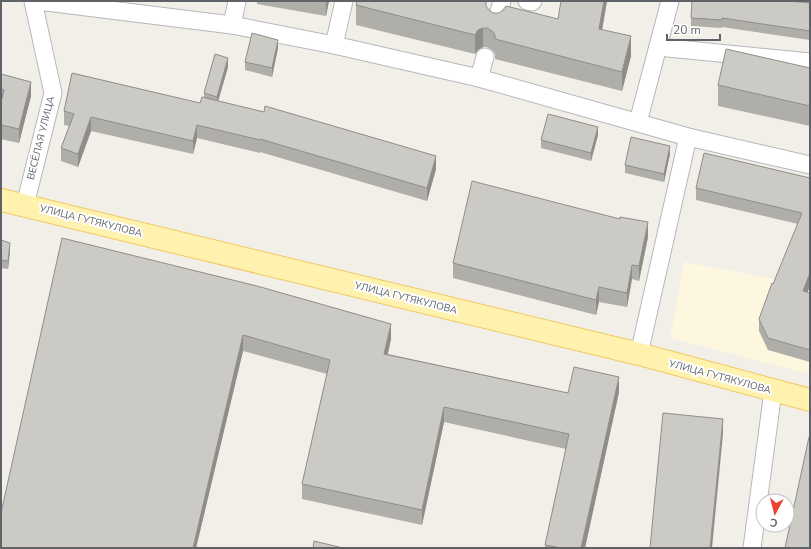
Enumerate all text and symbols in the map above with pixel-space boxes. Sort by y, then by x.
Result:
scale bar [667,16,720,42]
text: 20 m [673,22,701,38]
street label: ВЕСЁЛАЯ УЛИЦА [24,94,58,181]
street label: УЛИЦА ГУТЯКУЛОВА [37,201,145,241]
street label: УЛИЦА ГУТЯКУЛОВА [352,278,460,318]
street label: УЛИЦА ГУТЯКУЛОВА [666,356,773,398]
north arrow [755,493,795,533]
text: С [769,514,778,530]

